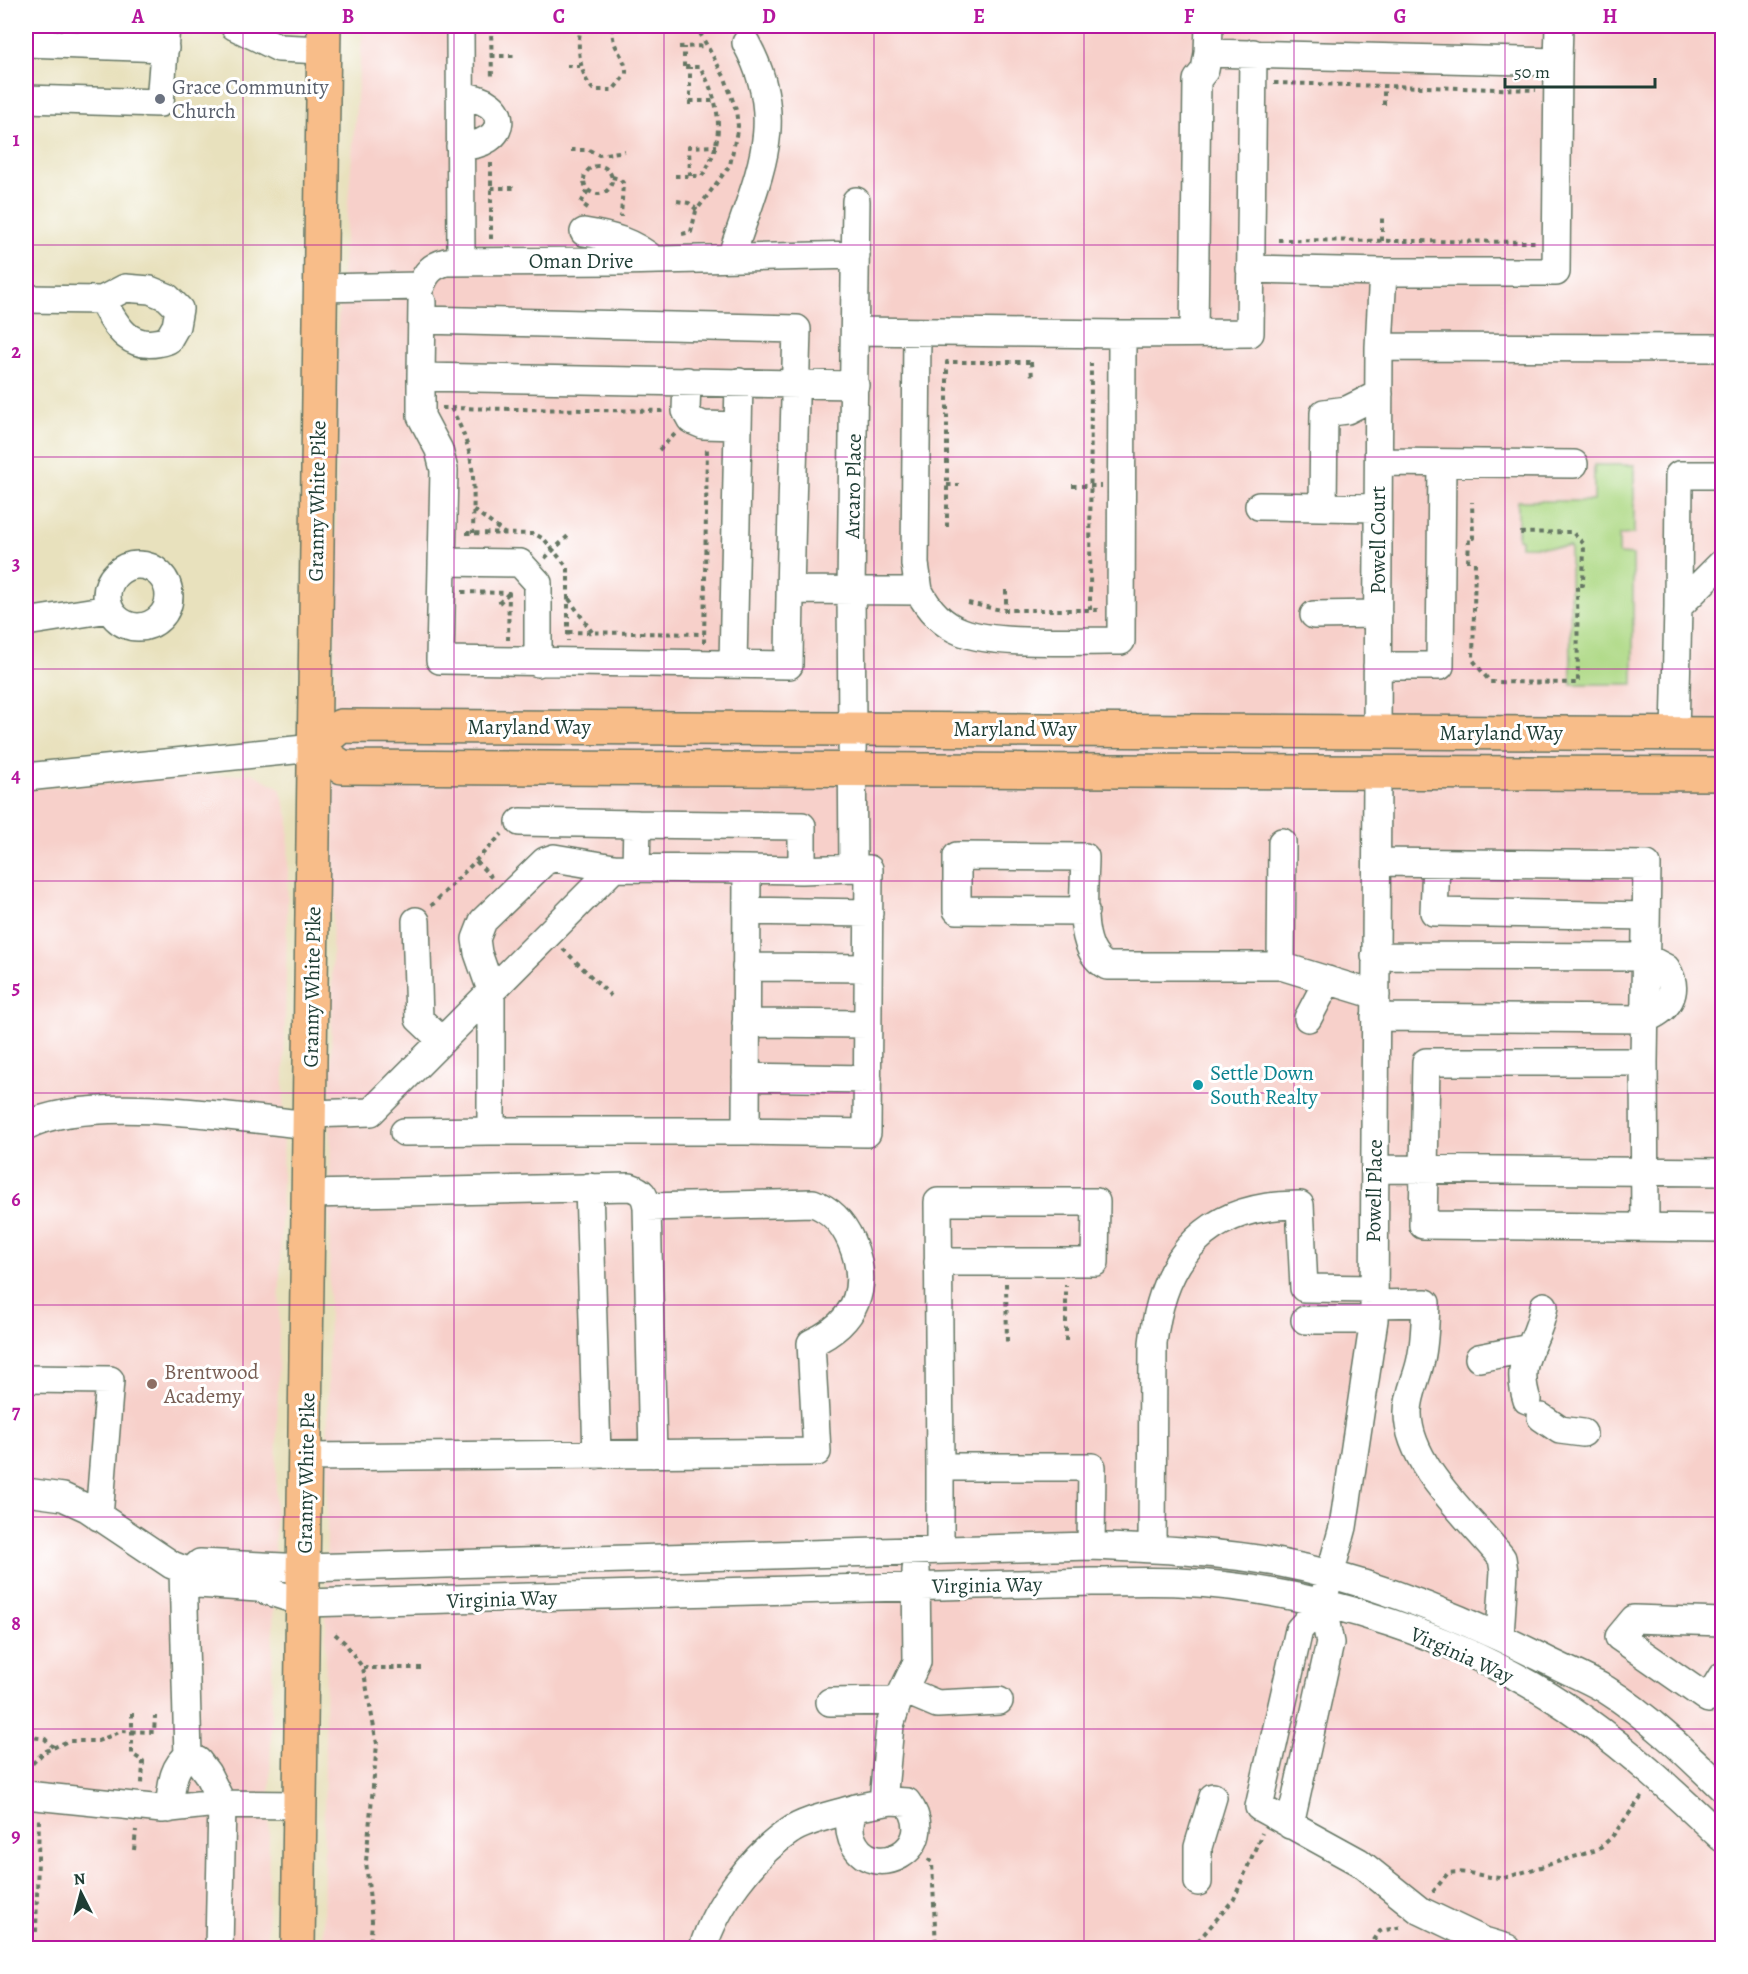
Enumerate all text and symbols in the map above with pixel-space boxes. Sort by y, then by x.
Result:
text: A [131,3,145,30]
text: B [342,3,354,30]
text: C [553,3,565,30]
text: D [762,3,776,30]
text: E [973,3,985,30]
text: F [1184,3,1195,30]
text: G [1393,3,1407,30]
text: H [1603,3,1618,30]
scale bar [1505,51,1655,89]
text: 50 m [1514,60,1550,84]
place label: Grace Community Church [172,73,329,125]
marker: Grace Community Church [153,92,167,106]
text: 1 [12,126,20,153]
street label: Oman Drive [529,247,633,275]
text: 2 [11,338,21,365]
street label: Granny White Pike [302,420,332,582]
street label: Arcaro Place [838,433,868,540]
street label: Powell Court [1364,486,1392,594]
text: 3 [12,550,20,577]
street label: Maryland Way [467,713,591,741]
street label: Maryland Way [953,715,1077,743]
street label: Maryland Way [1439,719,1563,747]
text: 4 [11,762,21,789]
street label: Granny White Pike [297,906,327,1068]
text: 5 [12,974,20,1001]
place label: Settle Down South Realty [1210,1059,1318,1111]
marker: Settle Down South Realty [1191,1078,1205,1092]
street label: Powell Place [1359,1139,1389,1243]
text: 6 [11,1186,21,1213]
place label: Brentwood Academy [163,1358,259,1410]
marker: Brentwood Academy [145,1377,159,1391]
street label: Granny White Pike [291,1392,321,1554]
text: 7 [12,1398,21,1425]
street label: Virginia Way [931,1570,1043,1600]
street label: Virginia Way [445,1583,558,1615]
text: 8 [11,1610,21,1637]
street label: Virginia Way [1405,1619,1519,1690]
text: 9 [11,1822,21,1849]
north arrow [51,1863,111,1923]
text: N [73,1867,87,1891]

